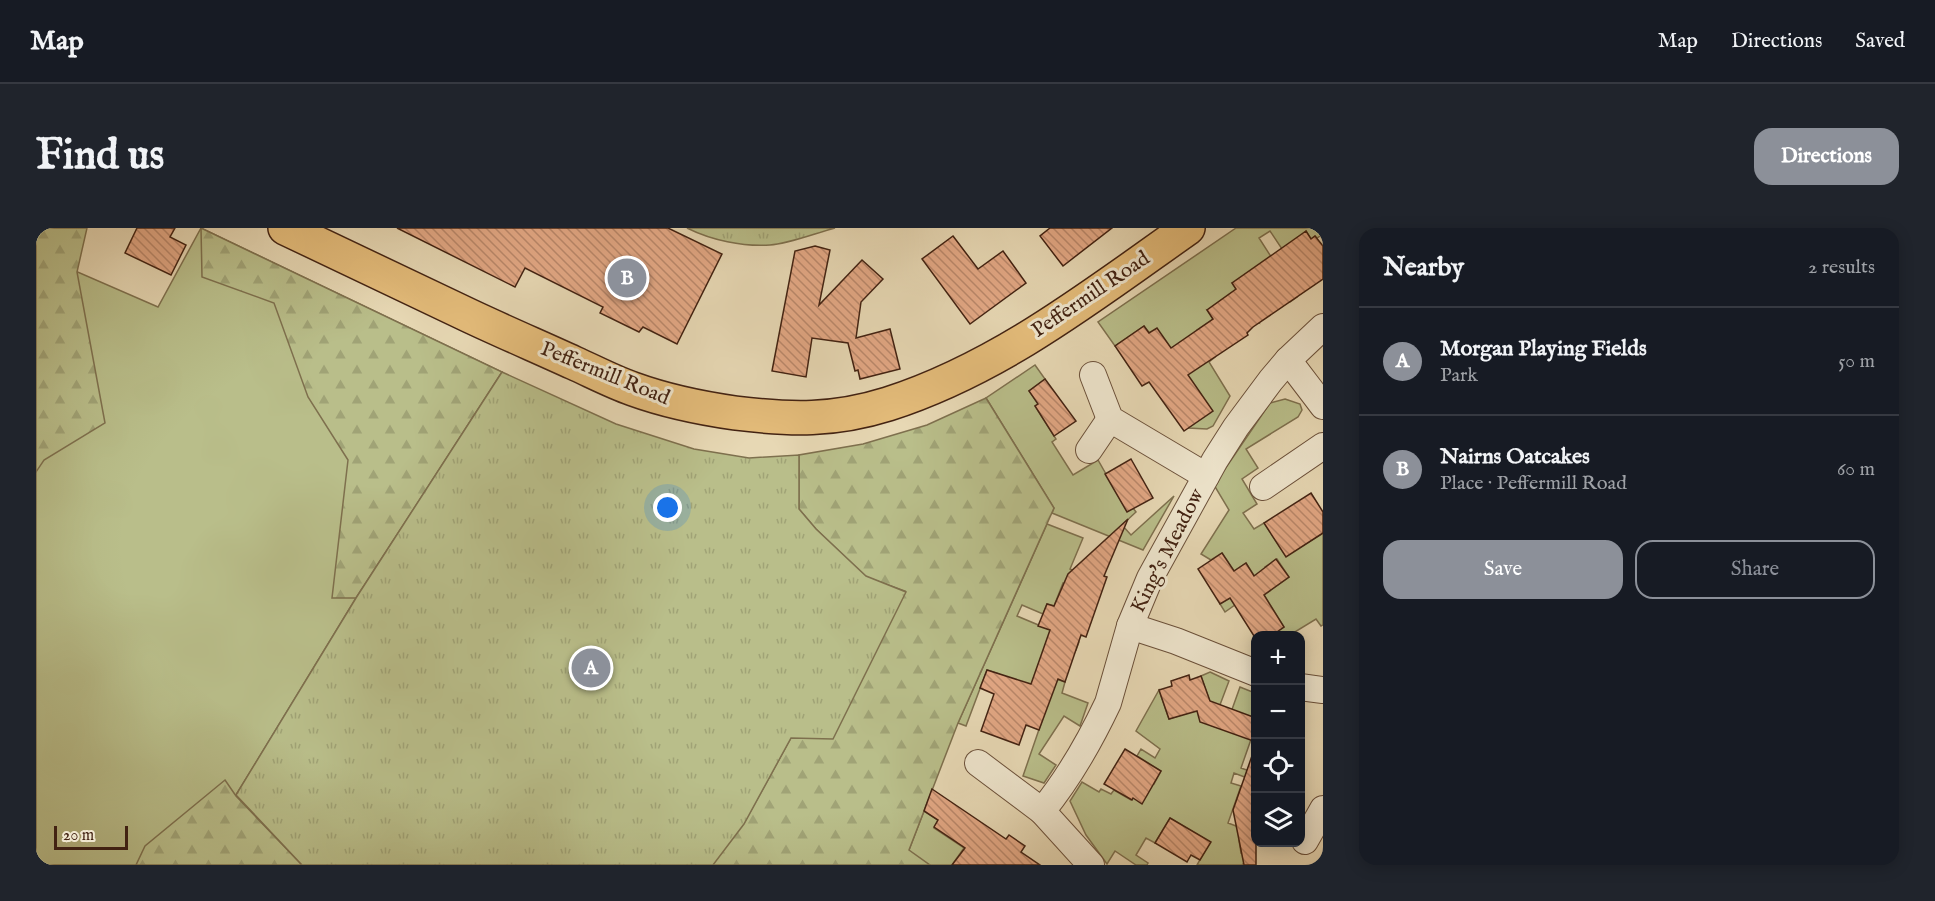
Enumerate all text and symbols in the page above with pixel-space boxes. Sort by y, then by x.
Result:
text: Map [30,24,84,59]
text: Map [1658,28,1698,55]
text: Directions [1731,28,1822,55]
text: Saved [1855,28,1905,55]
button: Directions [1754,128,1899,185]
text: Find us [36,130,164,183]
street label: Peffermill Road [1027,245,1156,344]
text: Nearby [1383,251,1464,284]
text: 2 results [1808,255,1875,280]
pin: B [608,256,646,300]
text: Morgan Playing Fields [1440,335,1647,363]
street label: Peffermill Road [537,336,674,412]
text: A [1396,349,1409,374]
text: 50 m [1838,349,1875,374]
text: Park [1440,363,1478,388]
text: Nairns Oatcakes [1440,443,1590,471]
text: B [1396,457,1409,482]
text: 60 m [1837,457,1875,482]
text: Place · Peffermill Road [1440,471,1627,496]
street label: King's Meadow [1125,483,1211,618]
your location [653,493,682,522]
button: Save [1383,540,1623,599]
button: Share [1635,540,1875,599]
map controls [1251,631,1305,847]
button: + [1251,631,1305,685]
pin: A [572,646,610,690]
button: − [1251,685,1305,739]
button: locate [1251,739,1305,793]
button: layers [1251,793,1305,847]
scale bar [54,823,128,850]
text: 20 m [63,826,94,846]

